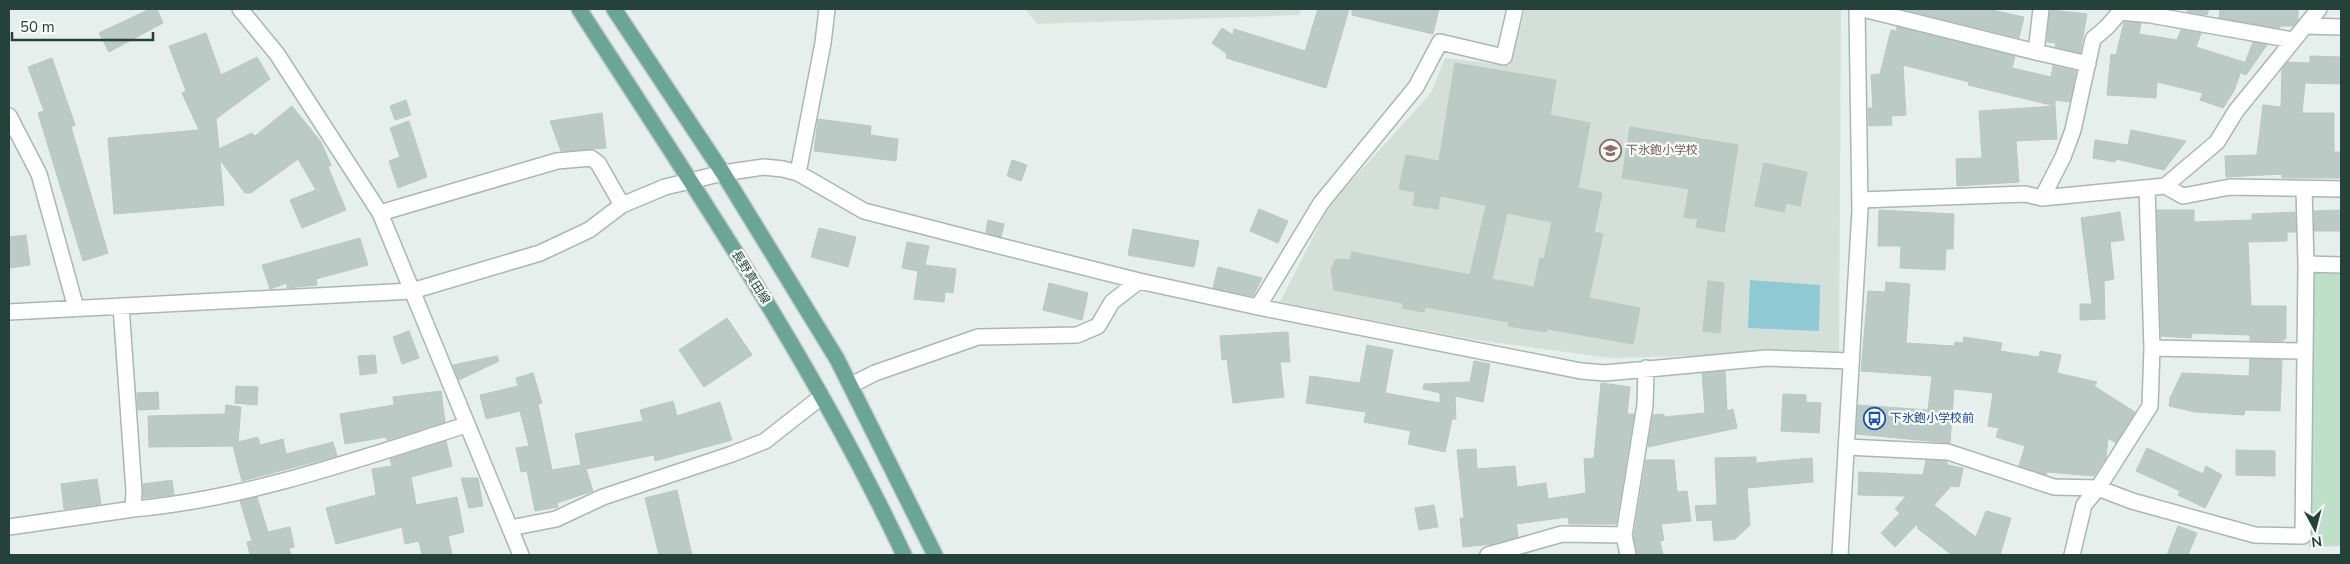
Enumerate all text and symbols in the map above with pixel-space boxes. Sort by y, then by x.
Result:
scale bar [12,10,154,42]
text: 50 m [20,17,55,37]
school or university icon: 下氷鉋小学校 [1598,138,1622,162]
place label: 下氷鉋小学校 [1626,142,1698,158]
street label: 長野真田線 [728,247,774,307]
bus stop icon: 下氷鉋小学校前 [1862,406,1886,430]
place label: 下氷鉋小学校前 [1890,410,1974,426]
north arrow [2290,504,2340,554]
text: N [2310,531,2323,551]

